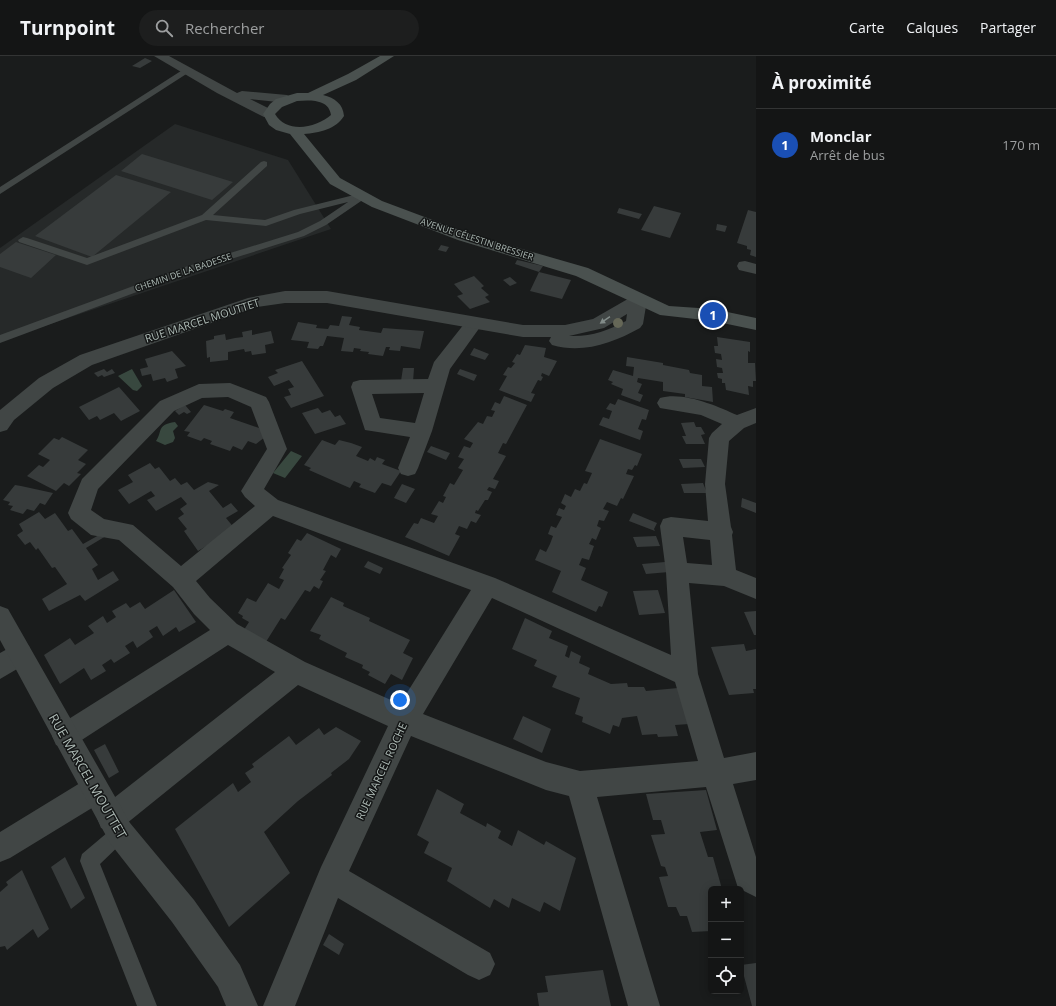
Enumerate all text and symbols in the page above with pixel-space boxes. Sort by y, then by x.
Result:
search box [139,10,419,46]
text: Turnpoint [20,15,115,41]
icon: search [153,17,175,39]
text: Rechercher [185,18,265,38]
text: Carte [849,18,884,37]
text: Calques [906,18,958,37]
text: Partager [980,18,1036,37]
text: À proximité [772,71,871,94]
text: Monclar [810,126,871,146]
text: 1 [781,136,789,154]
text: 170 m [1002,136,1040,154]
text: Arrêt de bus [810,146,885,164]
street label: AVENUE CÉLESTIN BRESSIER [419,215,536,264]
street label: CHEMIN DE LA BADESSE [133,249,233,295]
street label: RUE MARCEL MOUTTET [143,294,261,346]
pin: 1 [700,300,726,330]
one-way arrow [599,316,611,323]
your location [390,690,410,710]
street label: RUE MARCEL MOUTTET [45,710,132,843]
street label: RUE MARCEL ROCHE [352,720,410,822]
map controls [708,886,744,994]
button: + [708,886,744,922]
button: − [708,922,744,958]
button: locate [708,958,744,994]

